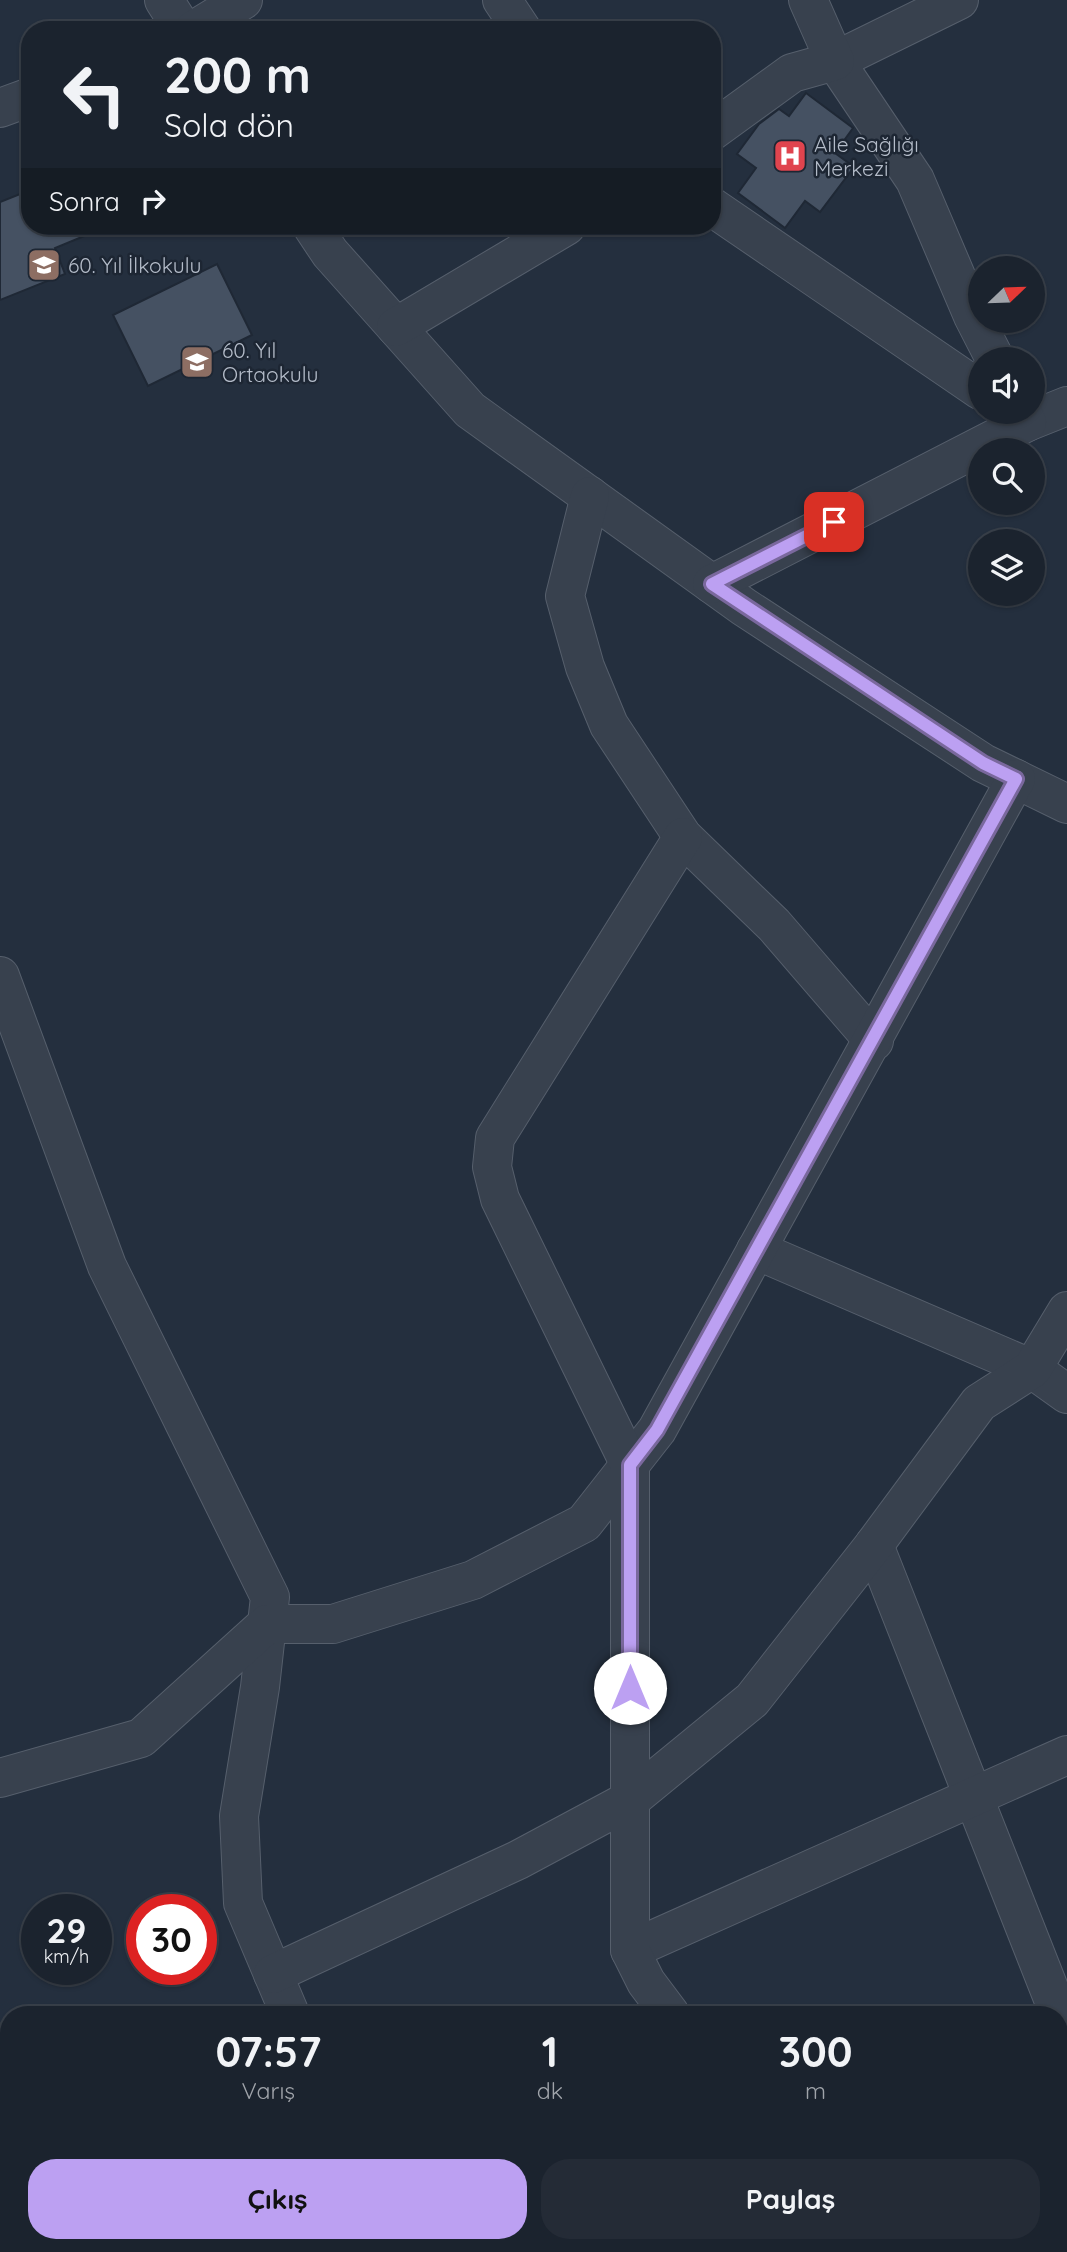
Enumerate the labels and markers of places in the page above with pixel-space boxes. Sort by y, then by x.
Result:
place label: Aile Sağlığı Merkezi [814,131,919,181]
hospital icon: Aile Sağlığı Merkezi [771,137,809,175]
school or university icon: 60. Yıl İlkokulu [25,246,63,284]
place label: 60. Yıl İlkokulu [68,252,201,278]
place label: 60. Yıl Ortaokulu [222,337,318,387]
school or university icon: 60. Yıl Ortaokulu [178,343,216,381]
pin [804,492,864,552]

